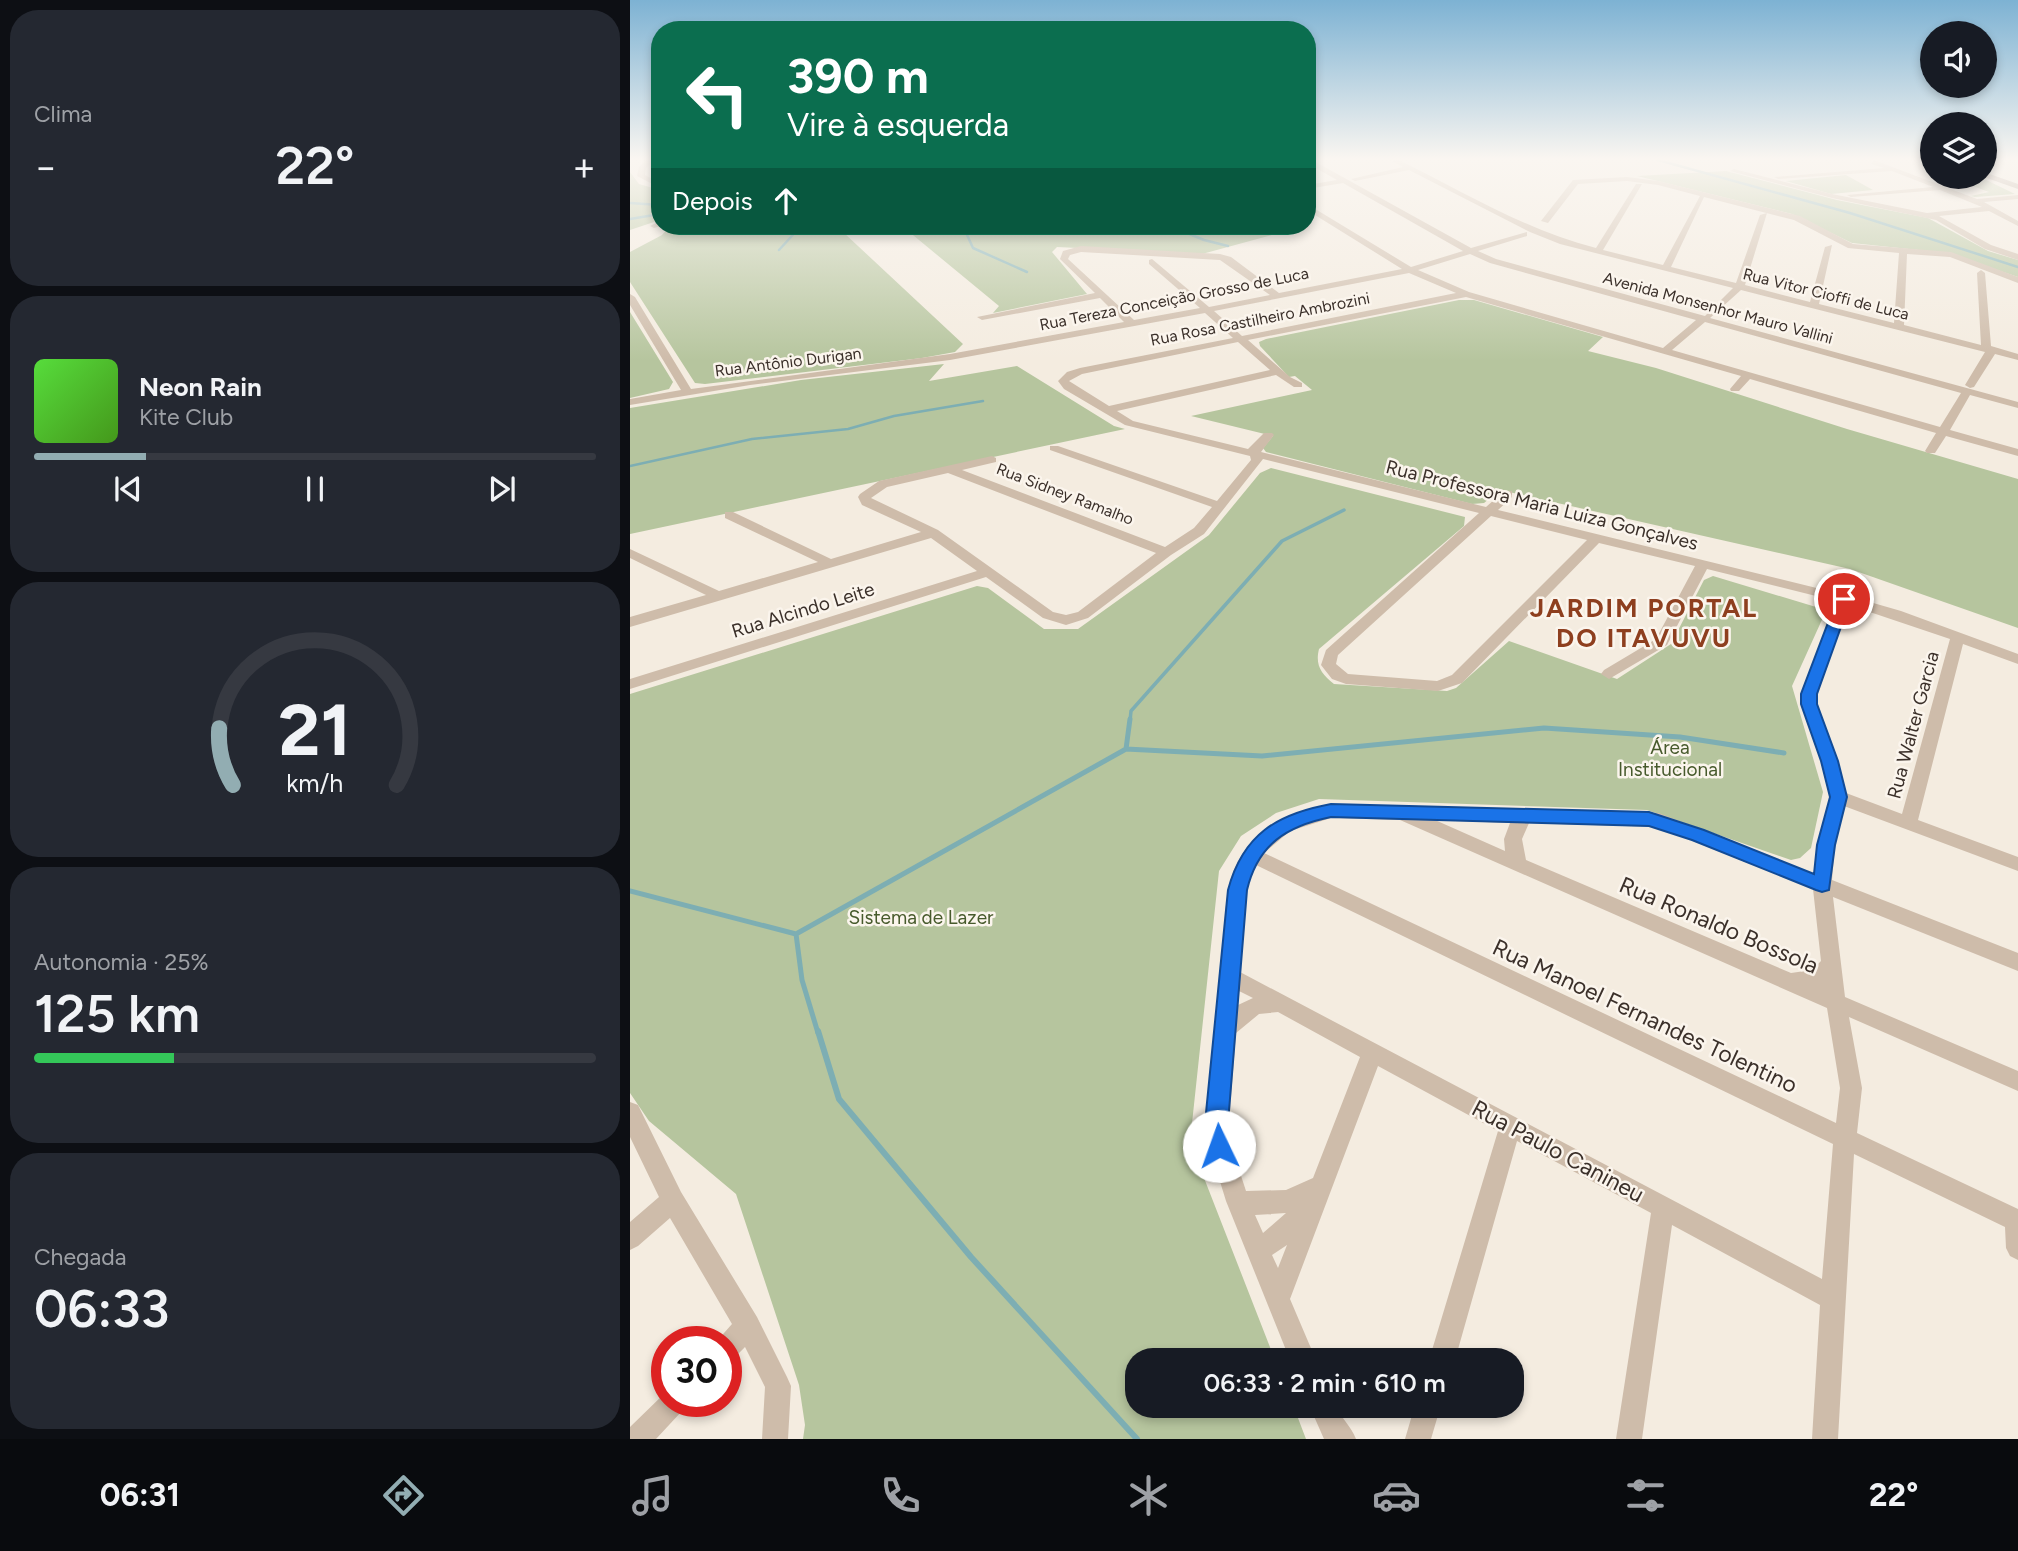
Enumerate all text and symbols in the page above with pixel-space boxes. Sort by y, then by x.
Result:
map controls [1920,21,1997,189]
button: sound [1920,21,1997,98]
text: 390 m [787,46,929,105]
icon: left [672,49,763,140]
text: Clima [34,100,92,128]
text: Vire à esquerda [787,106,1009,144]
button: layers [1920,112,1997,189]
text: 22° [276,135,354,197]
text: − [34,144,58,190]
text: + [572,144,596,190]
icon: ahead [767,182,805,220]
text: Depois [672,185,753,217]
street label: Rua Tereza Conceição Grosso de Luca [1038,264,1310,334]
street label: Rua Vitor Cioffi de Luca [1741,264,1911,324]
street label: Avenida Monsenhor Mauro Vallini [1601,268,1835,348]
street label: Rua Rosa Castilheiro Ambrozini [1149,288,1371,350]
street label: Rua Antônio Durigan [714,344,862,380]
text: Neon Rain [139,371,262,403]
text: Kite Club [139,403,233,431]
street label: Rua Professora Maria Luiza Gonçalves [1384,455,1701,555]
street label: Rua Sidney Ramalho [994,459,1136,529]
icon: previous [109,470,147,508]
icon: pause [296,470,334,508]
icon: next [483,470,521,508]
pin [1814,569,1874,629]
street label: Rua Alcindo Leite [729,577,877,643]
icon: arrive [1825,580,1863,618]
district label: JARDIM PORTAL DO ITAVUVU [1530,592,1758,654]
street label: Rua Walter Garcia [1882,649,1944,801]
text: 21 [279,687,351,774]
park label: Área Institucional [1618,736,1722,781]
text: km/h [286,768,344,798]
street label: Rua Ronaldo Bossola [1615,870,1823,980]
park label: Sistema de Lazer [849,906,994,929]
street label: Rua Manoel Fernandes Tolentino [1488,933,1802,1099]
text: Autonomia · 25% [34,948,209,976]
text: 125 km [34,983,200,1045]
street label: Rua Paulo Canineu [1467,1094,1649,1208]
position arrow [1182,1109,1256,1183]
text: Chegada [34,1243,126,1271]
text: 06:33 [34,1278,169,1340]
speed limit sign: 30 [651,1326,742,1417]
text: 06:33 · 2 min · 610 m [1203,1367,1446,1399]
icon: directions [379,1471,428,1520]
icon: music [628,1471,677,1520]
icon: phone [876,1471,925,1520]
icon: climate [1124,1471,1173,1520]
icon: car [1372,1471,1421,1520]
icon: filters [1621,1471,1670,1520]
text: 06:31 [100,1476,180,1514]
text: 22° [1869,1476,1918,1514]

